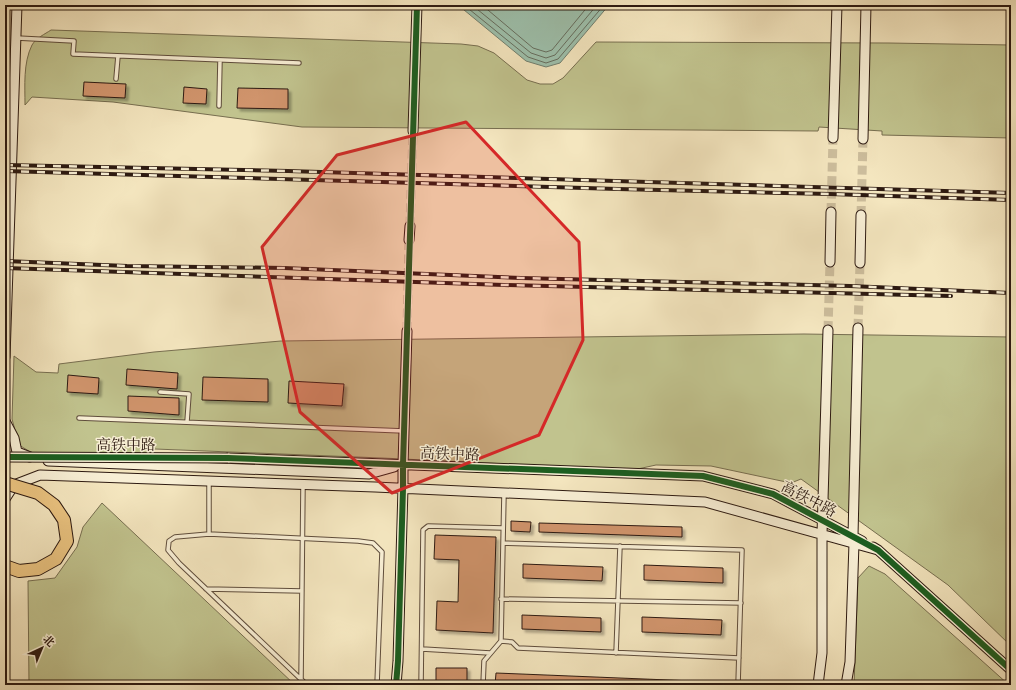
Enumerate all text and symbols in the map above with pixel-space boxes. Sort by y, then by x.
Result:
street label: 高铁中路 [96,436,156,455]
street label: 高铁中路 [420,444,480,465]
street label: 高铁中路 [778,477,840,522]
north arrow [22,628,62,668]
text: 北 [39,633,57,650]

